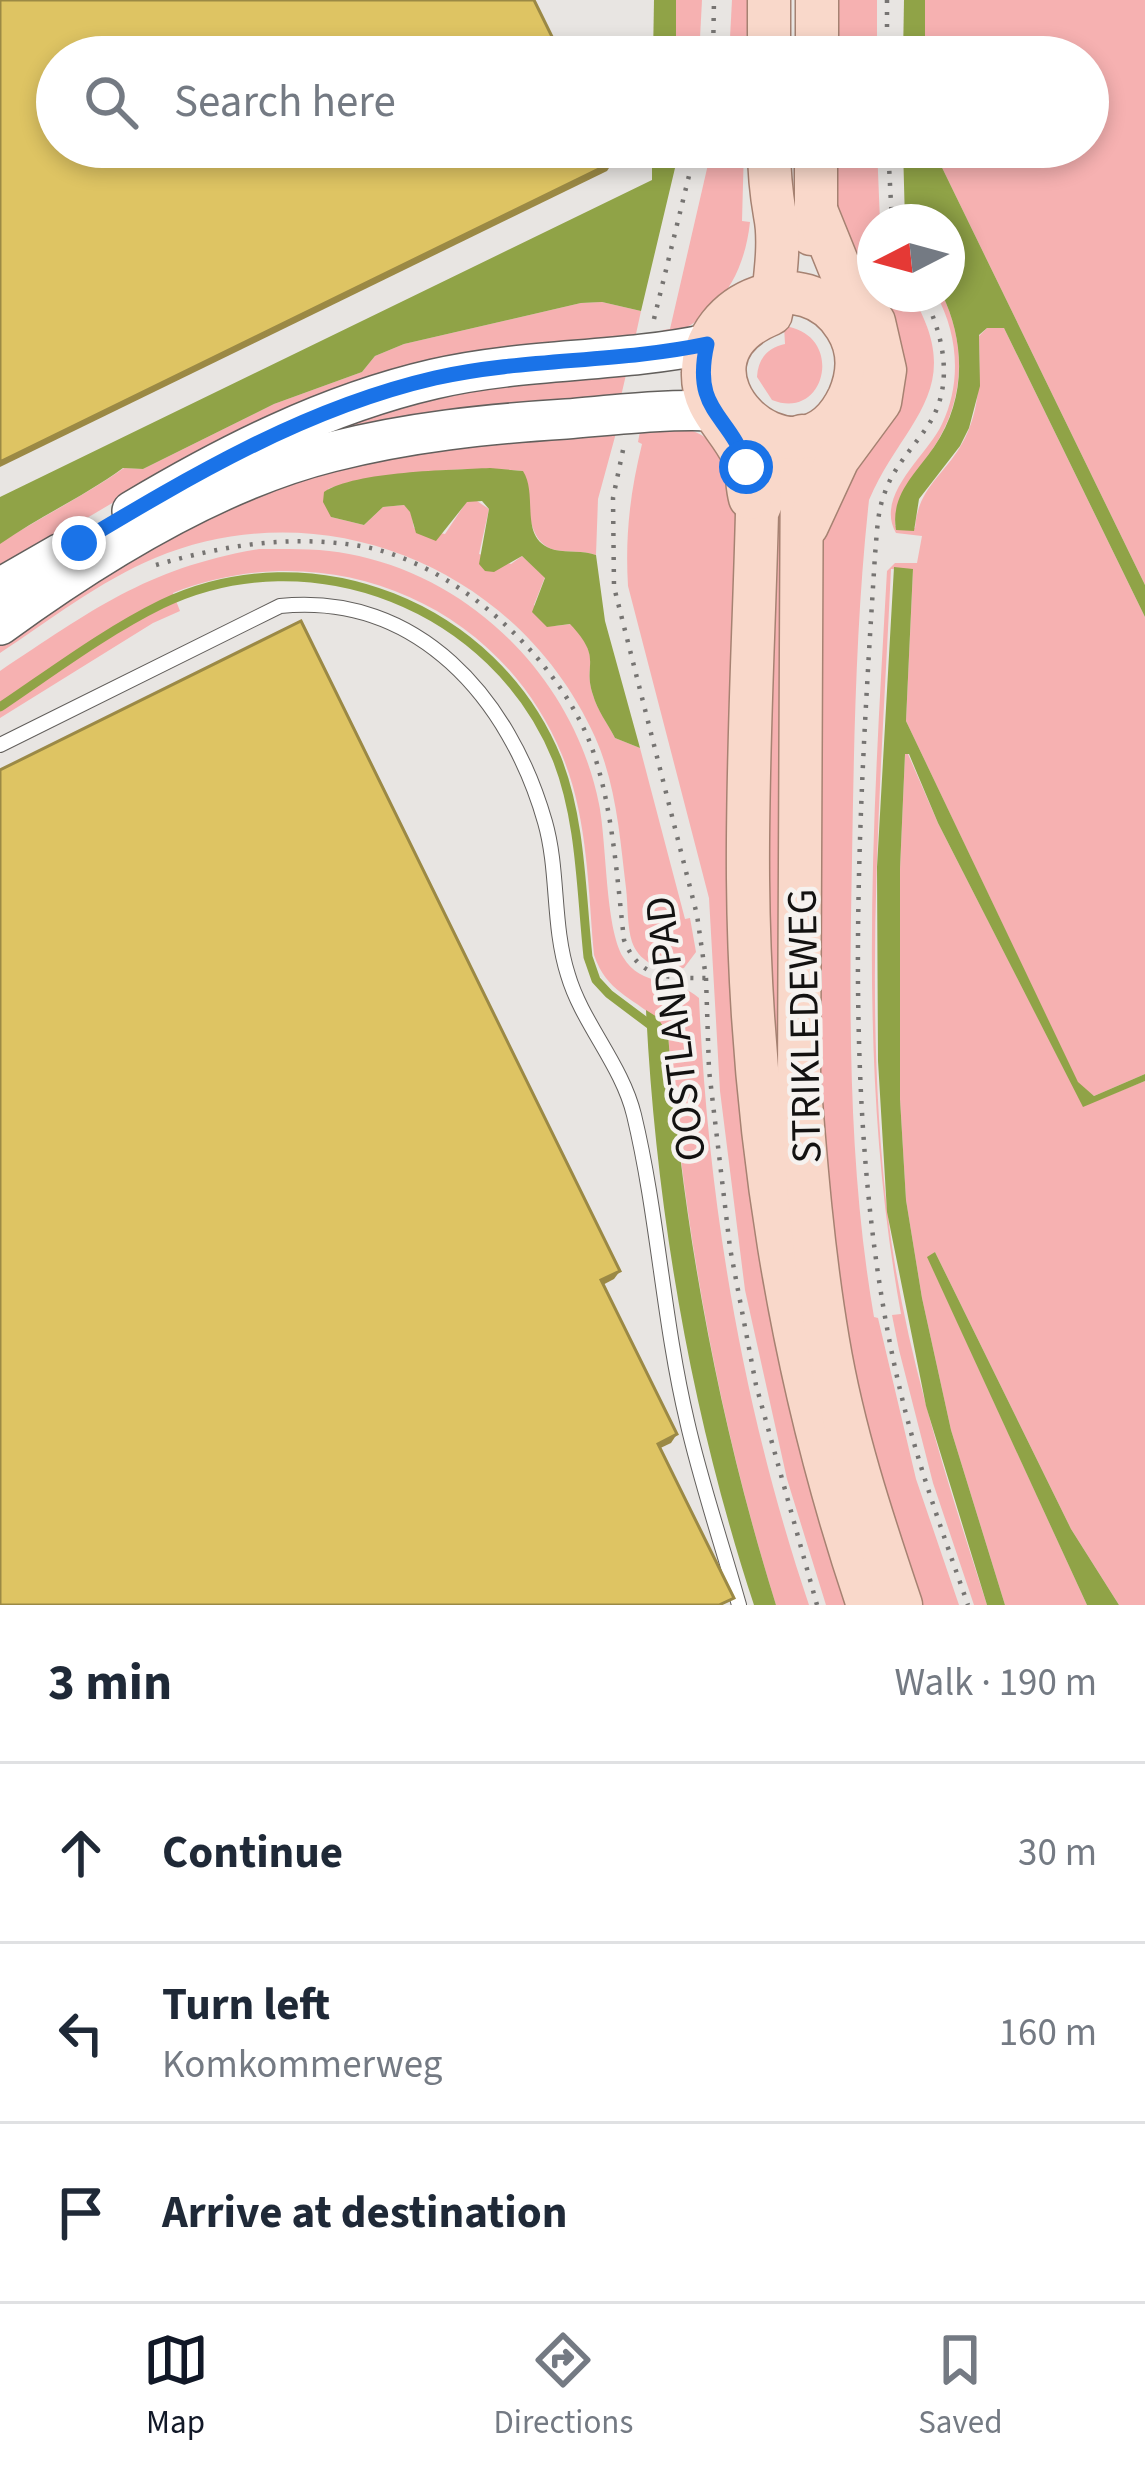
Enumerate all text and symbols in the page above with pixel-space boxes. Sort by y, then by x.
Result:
search box [36,36,1109,168]
icon: search [78,69,144,135]
text: Search here [174,70,396,134]
north arrow [857,204,965,312]
route start [719,440,773,494]
route end [52,516,106,570]
street label: STRIKLEDEWEG [773,888,837,1164]
street label: OOSTLANDPAD [630,893,722,1165]
text: 3 min [48,1647,172,1719]
text: Walk · 190 m [894,1655,1097,1711]
icon: ahead [48,1820,114,1886]
text: Continue [162,1821,343,1885]
text: 30 m [1018,1825,1097,1881]
text: Turn left [162,1973,330,2037]
icon: left [48,2000,114,2066]
text: 160 m [999,2005,1097,2061]
text: Komkommerweg [162,2037,442,2093]
icon: arrive [48,2180,114,2246]
text: Arrive at destination [162,2181,567,2245]
tab: Map [143,2327,209,2446]
tab: Directions [494,2327,633,2446]
tab: Saved [918,2327,1002,2446]

